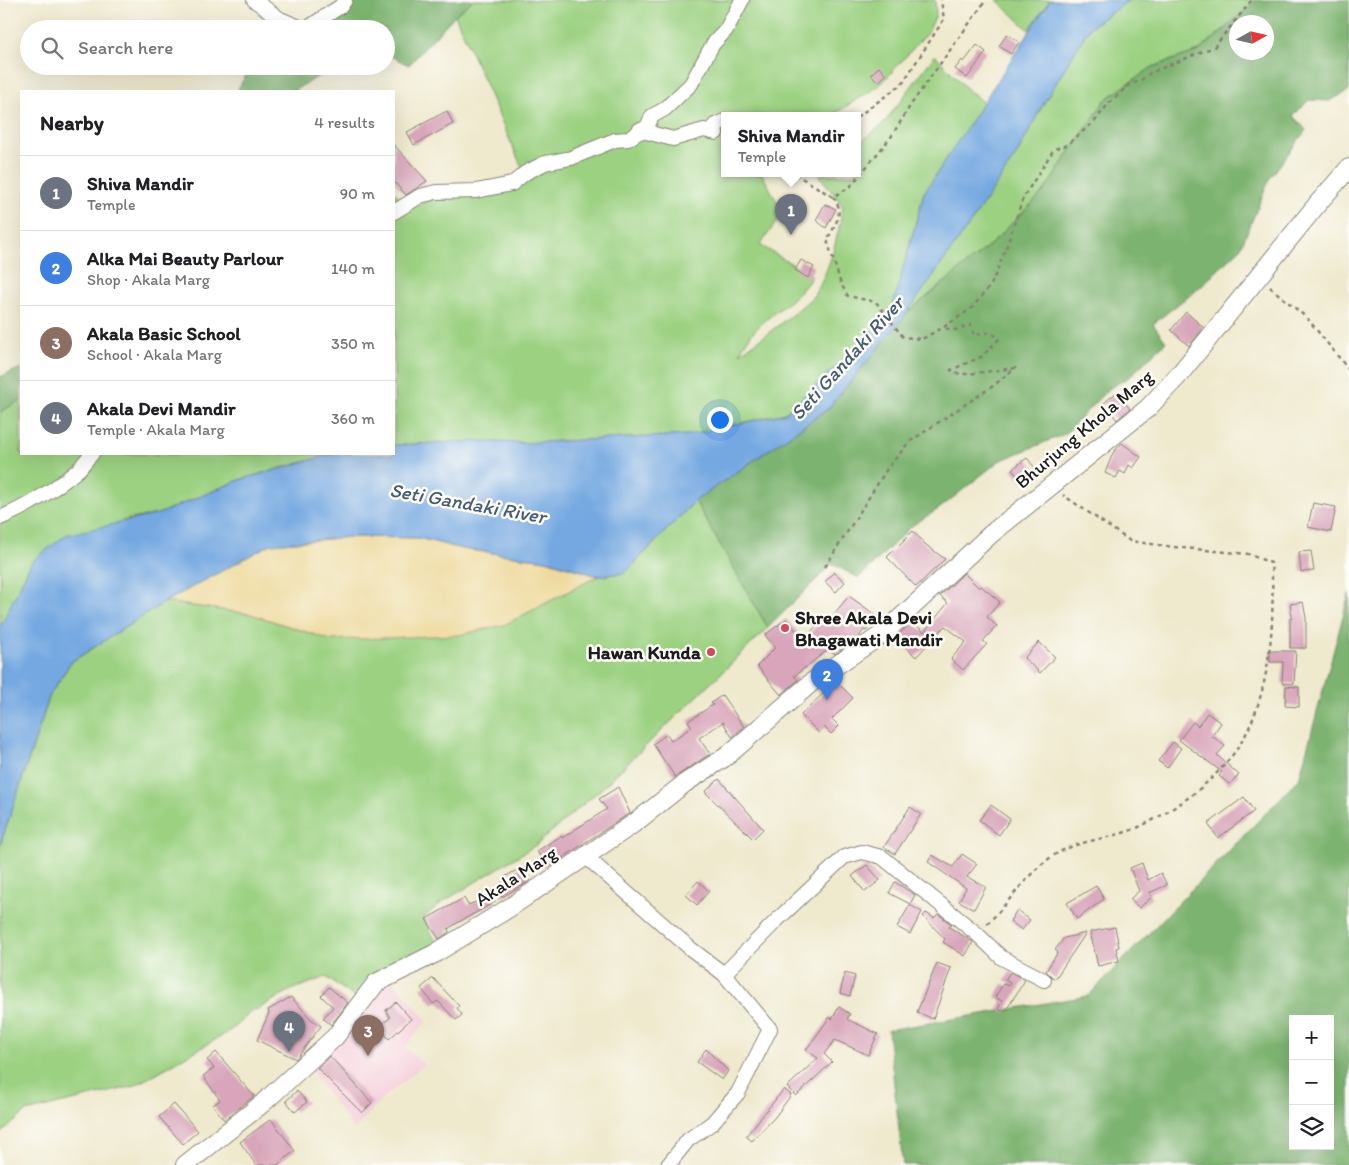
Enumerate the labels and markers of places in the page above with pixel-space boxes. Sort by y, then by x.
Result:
pin: 1 [775,194,807,235]
place label: Shree Akala Devi Bhagawati Mandir [795,606,943,651]
marker: Shree Akala Devi Bhagawati Mandir [779,622,791,634]
place label: Hawan Kunda [588,641,702,664]
marker: Hawan Kunda [705,646,717,658]
pin: 2 [811,659,843,700]
pin: 4 [273,1011,305,1052]
pin: 3 [352,1015,384,1056]

